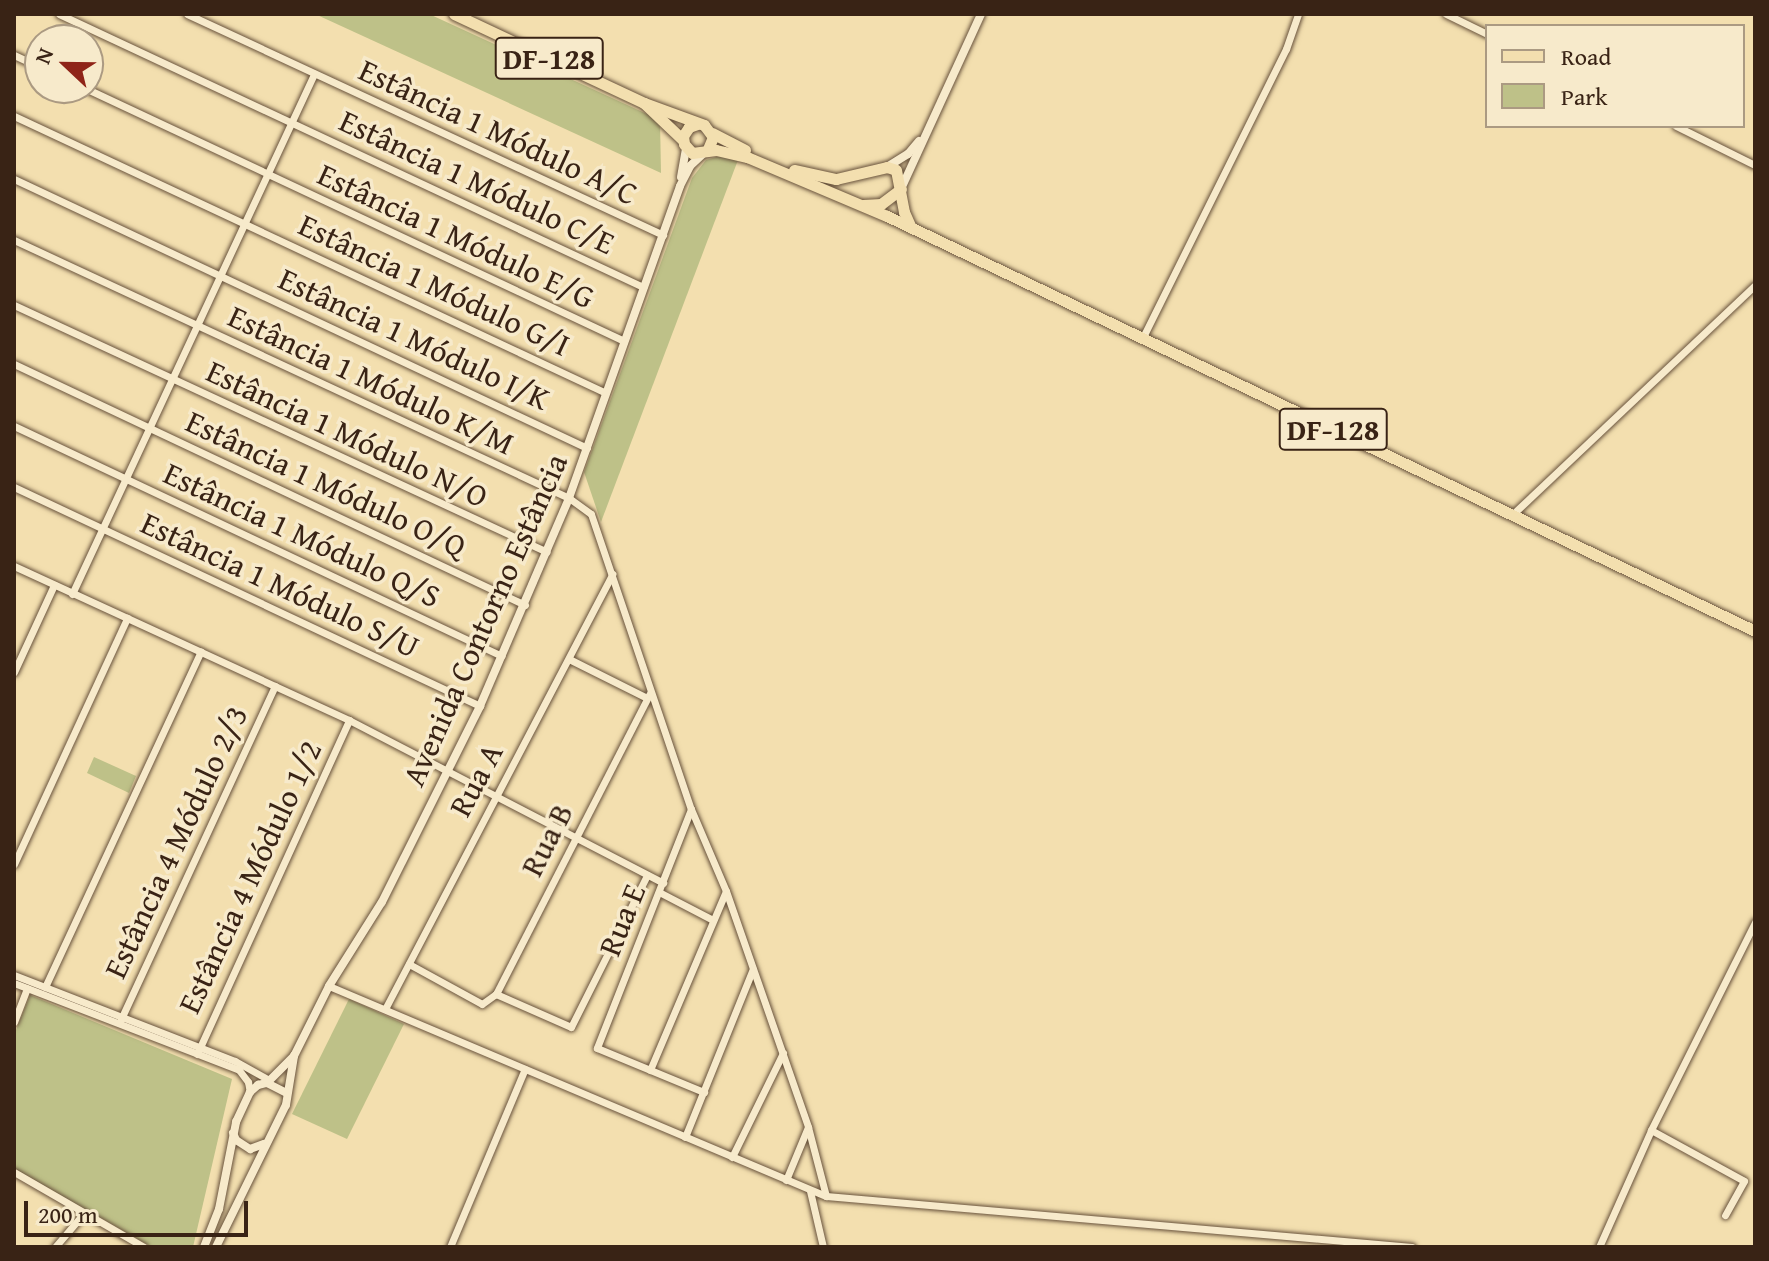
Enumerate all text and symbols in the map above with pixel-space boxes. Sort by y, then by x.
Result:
north arrow [24,24,104,104]
legend [1485,24,1745,128]
road number: DF-128 [493,32,605,84]
text: Road [1561,39,1611,74]
text: N [26,43,61,69]
street label: Estância 1 Módulo A/C [353,51,643,213]
text: Park [1561,79,1607,114]
street label: Estância 1 Módulo C/E [333,101,621,263]
street label: Estância 1 Módulo E/G [312,155,600,317]
street label: Estância 1 Módulo G/I [293,205,575,365]
street label: Estância 1 Módulo I/K [273,259,555,419]
street label: Estância 1 Módulo K/M [222,297,520,463]
street label: Estância 1 Módulo N/O [200,352,494,516]
street label: Estância 1 Módulo O/Q [180,402,472,566]
road number: DF-128 [1277,403,1389,455]
street label: Avenida Contorno Estância [394,448,576,792]
street label: Estância 1 Módulo Q/S [158,454,446,616]
street label: Estância 1 Módulo S/U [135,504,425,666]
street label: Estância 4 Módulo 2/3 [96,700,256,984]
street label: Estância 4 Módulo 1/2 [170,735,330,1019]
street label: Rua A [441,737,511,823]
street label: Rua B [513,797,581,883]
street label: Rua E [590,878,654,962]
scale bar [28,1185,252,1235]
text: 200 m [38,1197,98,1232]

